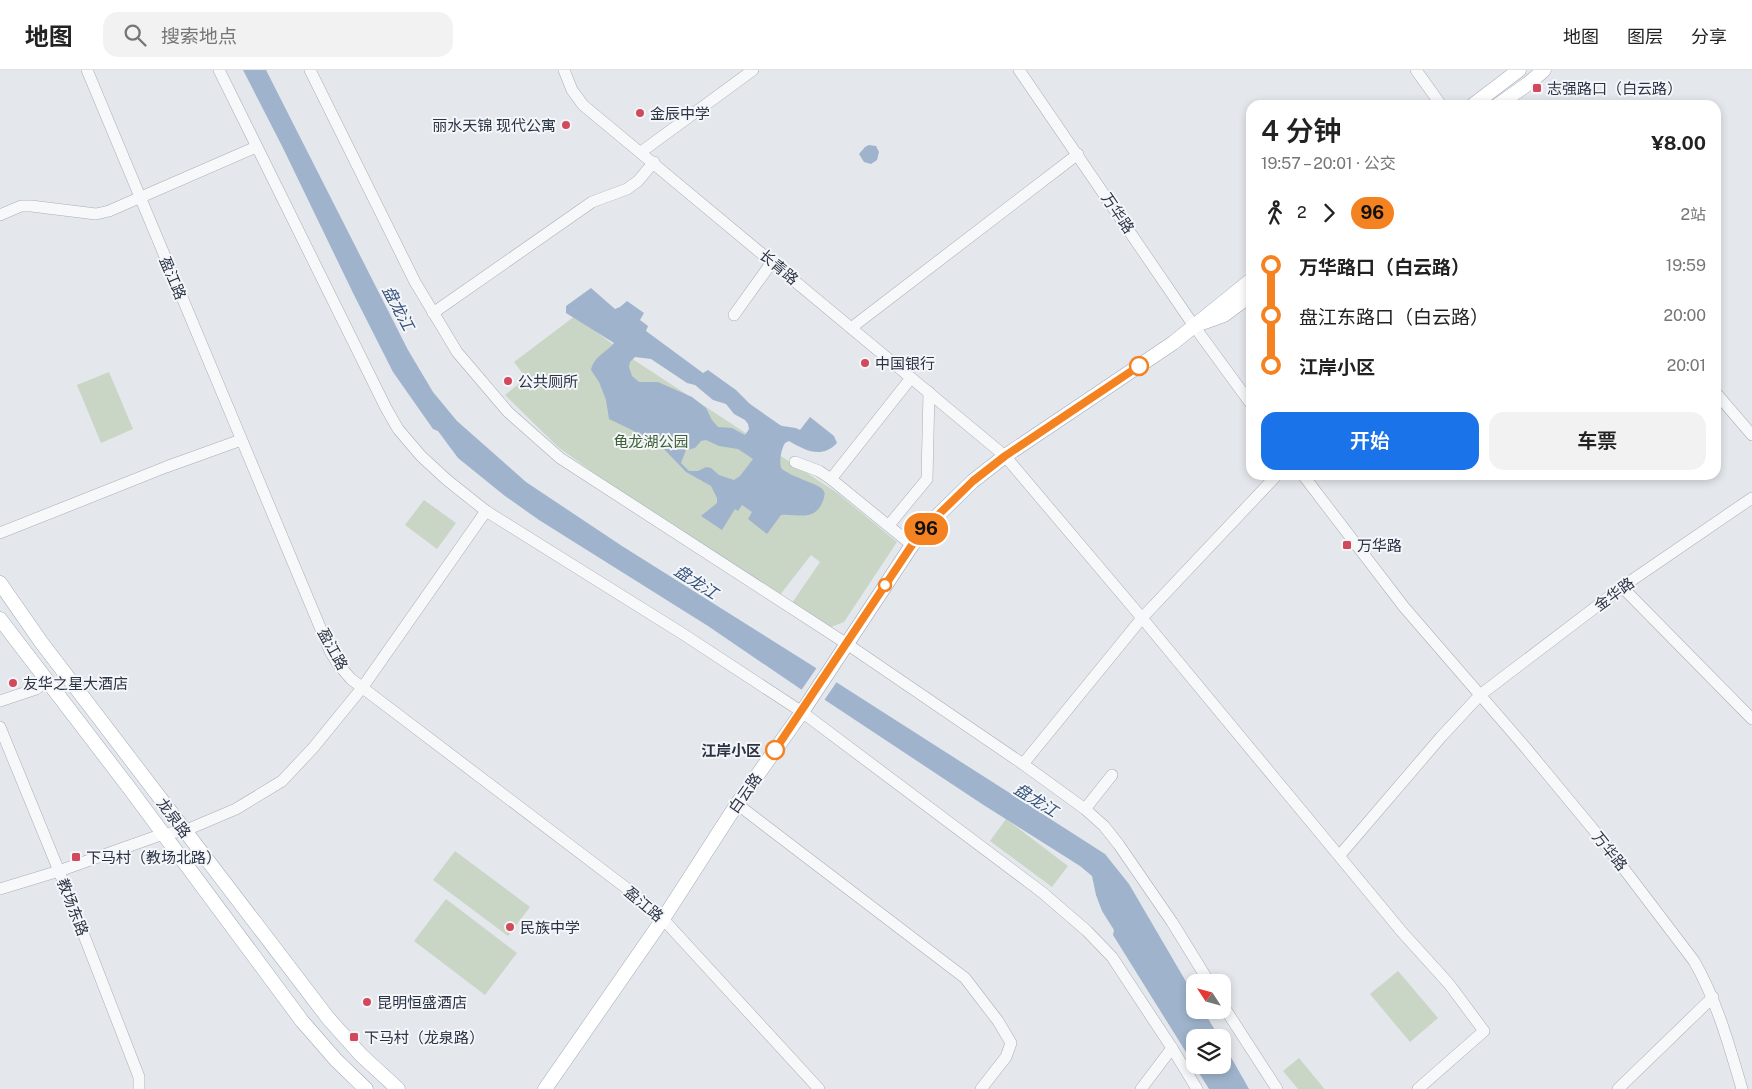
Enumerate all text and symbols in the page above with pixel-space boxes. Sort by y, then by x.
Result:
search box [103,12,453,57]
icon: search [121,21,149,49]
text: 地图 [25,22,73,50]
text: 搜索地点 [161,25,237,47]
text: 地图 [1563,26,1599,47]
text: 图层 [1627,26,1663,47]
text: 分享 [1691,26,1727,47]
place label: 志强路口（白云路） [1547,80,1682,97]
marker: 志强路口（白云路） [1531,82,1543,94]
place label: 金辰中学 [650,105,710,122]
marker: 金辰中学 [634,107,646,119]
text: 4 分钟 [1261,114,1342,147]
place label: 丽水天锦 现代公寓 [432,117,556,134]
marker: 丽水天锦 现代公寓 [560,119,572,131]
text: ¥8.00 [1651,132,1706,154]
text: 19:57 – 20:01 · 公交 [1261,154,1396,173]
street label: 万华路 [1098,190,1138,236]
icon: walk [1261,199,1289,227]
icon: forward [1315,199,1343,227]
text: 96 [1361,202,1384,223]
text: 2 [1297,203,1307,222]
text: 2站 [1680,205,1706,224]
street label: 长青路 [756,246,802,288]
street label: 盈江路 [156,254,190,302]
text: 万华路口（白云路） [1299,256,1470,278]
text: 19:59 [1666,256,1706,275]
water label: 盘龙江 [378,282,419,335]
text: 盘江东路口（白云路） [1299,306,1489,328]
text: 20:00 [1664,306,1706,325]
place label: 中国银行 [875,355,935,372]
unlabelled marker [1129,356,1149,376]
text: 江岸小区 [1299,356,1375,378]
text: 20:01 [1667,356,1706,375]
marker: 中国银行 [859,357,871,369]
place label: 公共厕所 [518,373,578,390]
marker: 公共厕所 [502,375,514,387]
button: 开始 [1261,412,1479,470]
button: 车票 [1489,412,1706,470]
park label: 龟龙湖公园 [613,433,689,450]
line badge: 96 [904,513,948,545]
text: 96 [914,518,938,539]
place label: 万华路 [1357,537,1402,554]
marker: 万华路 [1341,539,1353,551]
water label: 盘龙江 [671,561,723,604]
street label: 金华路 [1591,574,1637,614]
unlabelled marker [878,578,892,592]
street label: 盈江路 [315,625,351,673]
place label: 友华之星大酒店 [23,675,128,692]
marker: 友华之星大酒店 [7,677,19,689]
marker: 江岸小区 [765,740,785,760]
place label: 江岸小区 [701,742,761,759]
street label: 白云路 [725,770,765,816]
water label: 盘龙江 [1011,779,1063,822]
street label: 龙泉路 [154,795,194,841]
street label: 万华路 [1589,828,1631,874]
place label: 下马村（教场北路） [86,849,221,866]
marker: 下马村（教场北路） [70,851,82,863]
street label: 教场东路 [54,876,92,938]
street label: 盈江路 [621,883,667,925]
place label: 民族中学 [520,919,580,936]
marker: 民族中学 [504,921,516,933]
north arrow [1186,974,1231,1019]
map controls [1186,974,1231,1074]
place label: 昆明恒盛酒店 [377,994,467,1011]
marker: 昆明恒盛酒店 [361,996,373,1008]
place label: 下马村（龙泉路） [364,1029,484,1046]
button: layers [1186,1029,1231,1074]
marker: 下马村（龙泉路） [348,1031,360,1043]

